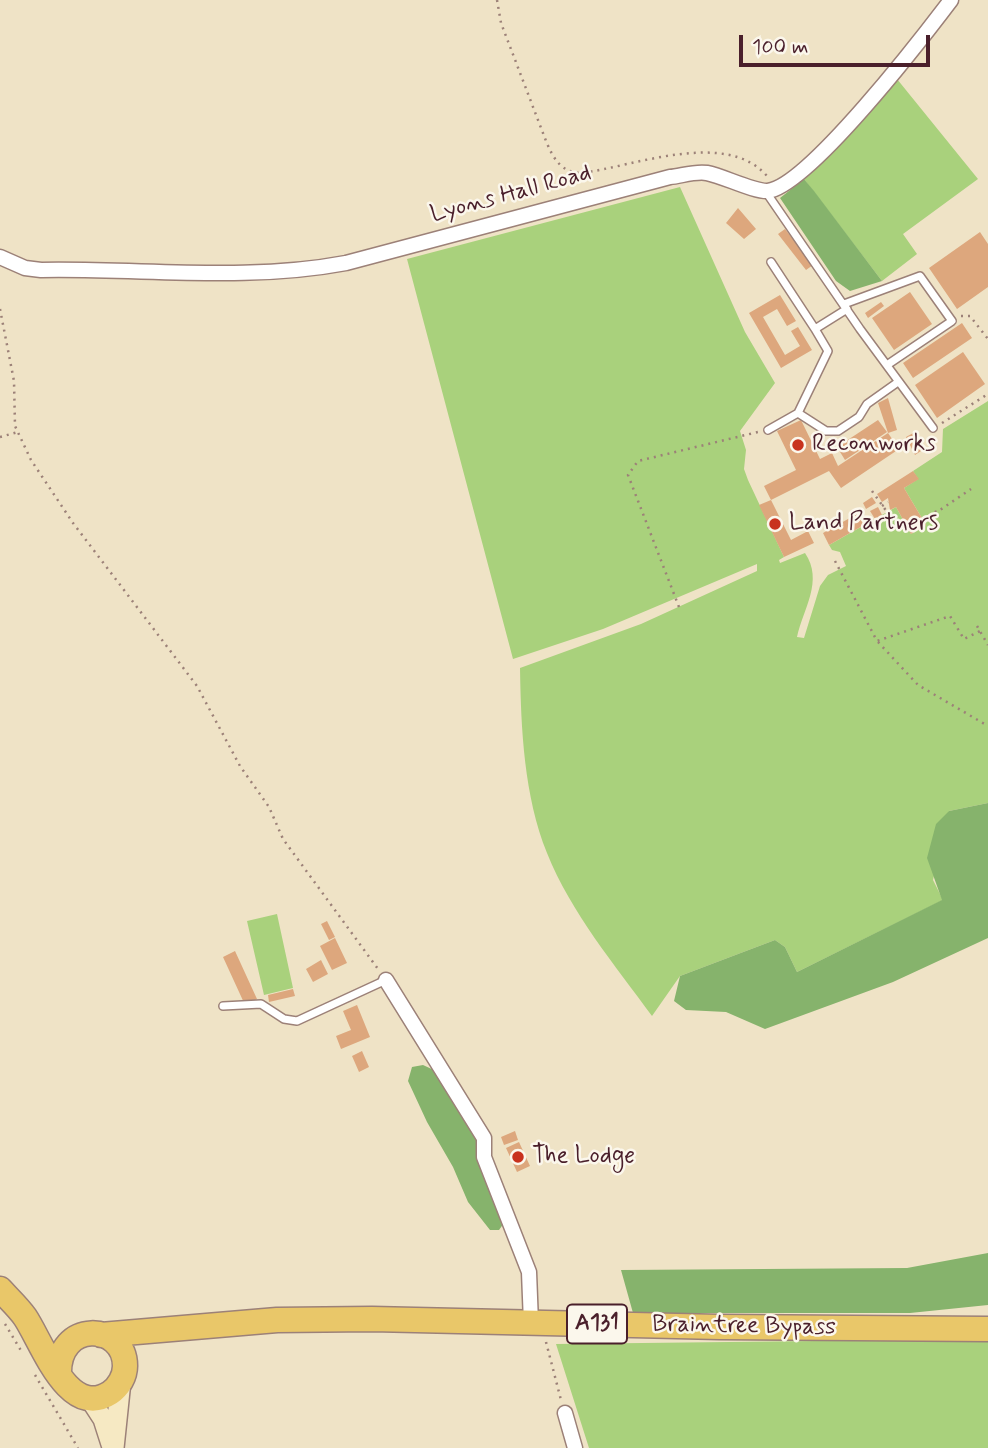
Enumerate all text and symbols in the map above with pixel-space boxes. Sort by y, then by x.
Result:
scale bar [743,21,934,65]
text: 100 m [752,33,808,61]
street label: Lyons Hall Road [427,160,595,230]
place label: Reconworks [812,431,936,459]
marker: Reconworks [790,437,806,453]
place label: Land Partners [789,510,938,538]
marker: Land Partners [767,516,783,532]
place label: The Lodge [532,1143,635,1171]
marker: The Lodge [510,1149,526,1165]
road number: A131 [567,1304,627,1344]
street label: Braintree Bypass [652,1311,836,1343]

